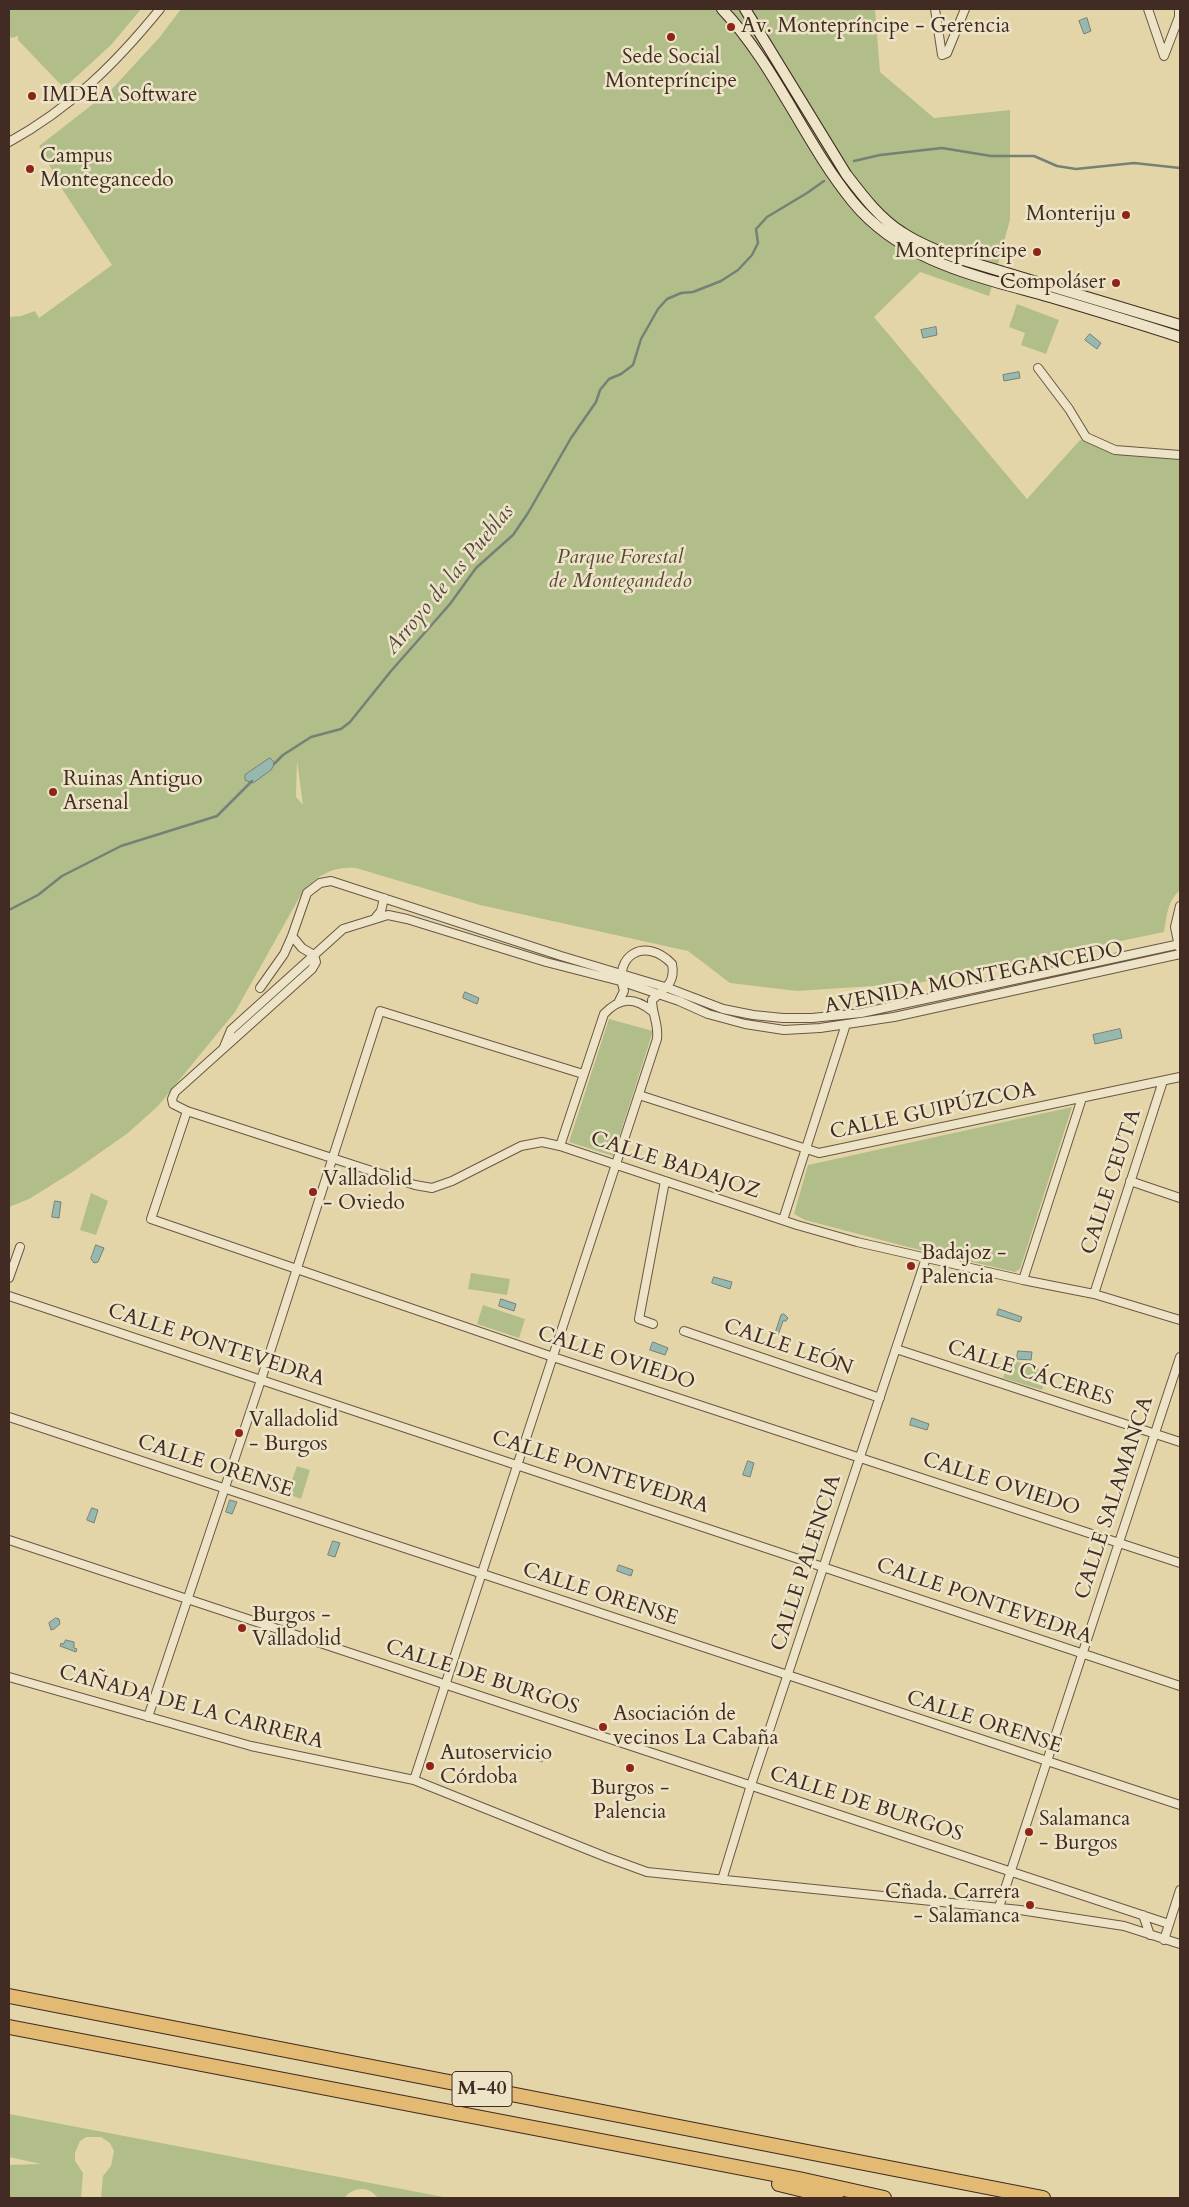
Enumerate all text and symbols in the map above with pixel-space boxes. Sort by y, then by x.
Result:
place label: Av. Montepríncipe - Gerencia [741,14,1010,40]
marker: Av. Montepríncipe - Gerencia [725,21,737,33]
marker: Sede Social Montepríncipe [665,31,677,43]
place label: Sede Social Montepríncipe [605,45,737,95]
place label: IMDEA Software [42,83,198,109]
marker: IMDEA Software [26,90,38,102]
place label: Campus Montegancedo [40,144,174,194]
marker: Campus Montegancedo [24,163,36,175]
place label: Monteriju [1026,202,1116,228]
marker: Monteriju [1120,209,1132,221]
place label: Montepríncipe [895,239,1027,265]
marker: Montepríncipe [1031,246,1043,258]
place label: Compoláser [1000,270,1106,296]
marker: Compoláser [1110,277,1122,289]
water label: Arroyo de las Pueblas [380,500,520,660]
park label: Parque Forestal de Montegandedo [548,545,692,595]
place label: Ruinas Antiguo Arsenal [63,767,203,817]
marker: Ruinas Antiguo Arsenal [47,786,59,798]
street label: AVENIDA MONTEGANCEDO [822,938,1126,1020]
street label: CALLE GUIPÚZCOA [828,1078,1038,1146]
street label: CALLE CEUTA [1077,1106,1147,1258]
street label: CALLE BADAJOZ [587,1127,763,1205]
place label: Valladolid - Oviedo [323,1167,412,1217]
marker: Valladolid - Oviedo [307,1186,319,1198]
place label: Badajoz - Palencia [921,1241,1006,1291]
marker: Badajoz - Palencia [905,1260,917,1272]
street label: CALLE PONTEVEDRA [104,1299,328,1393]
street label: CALLE LEÓN [720,1314,856,1382]
street label: CALLE OVIEDO [534,1322,698,1396]
street label: CALLE CÁCERES [944,1335,1116,1413]
street label: CALLE SALAMANCA [1070,1393,1160,1603]
place label: Valladolid - Burgos [249,1408,338,1458]
street label: CALLE PONTEVEDRA [488,1426,712,1520]
marker: Valladolid - Burgos [233,1427,245,1439]
street label: CALLE ORENSE [134,1430,296,1504]
street label: CALLE OVIEDO [919,1448,1083,1522]
street label: CALLE PALENCIA [767,1472,847,1654]
street label: CALLE PONTEVEDRA [873,1553,1095,1651]
street label: CALLE ORENSE [519,1558,681,1632]
place label: Burgos - Valladolid [252,1603,341,1653]
marker: Burgos - Valladolid [236,1622,248,1634]
street label: CALLE DE BURGOS [382,1635,582,1721]
street label: CAÑADA DE LA CARRERA [56,1661,326,1755]
street label: CALLE ORENSE [903,1686,1065,1760]
place label: Asociación de vecinos La Cabaña [613,1702,778,1752]
marker: Asociación de vecinos La Cabaña [597,1721,609,1733]
place label: Autoservicio Córdoba [440,1741,552,1791]
marker: Autoservicio Córdoba [424,1760,436,1772]
marker: Burgos - Palencia [624,1762,636,1774]
street label: CALLE DE BURGOS [766,1762,966,1848]
place label: Burgos - Palencia [591,1776,669,1826]
place label: Salamanca - Burgos [1039,1807,1130,1857]
marker: Salamanca - Burgos [1023,1826,1035,1838]
place label: Cñada. Carrera - Salamanca [885,1880,1020,1930]
marker: Cñada. Carrera - Salamanca [1024,1899,1036,1911]
road number: M-40 [452,2072,512,2106]

